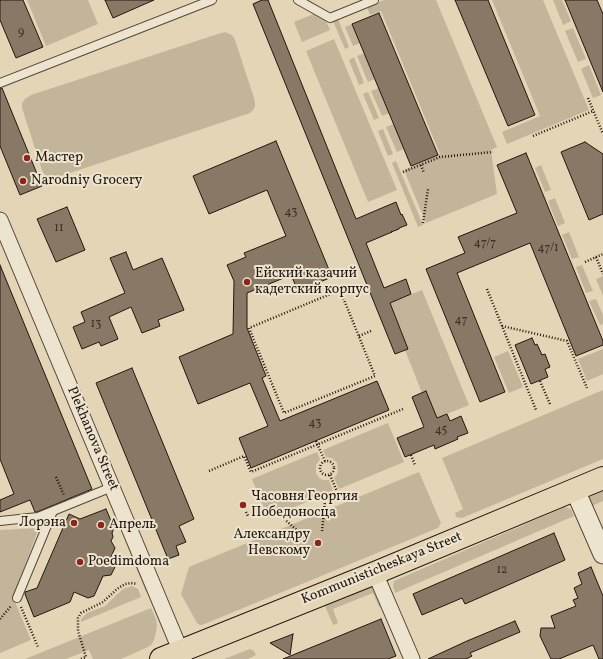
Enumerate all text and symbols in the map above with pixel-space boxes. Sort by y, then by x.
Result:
house number: 9 [18,26,24,40]
place label: Мастер [35,150,83,166]
marker: Мастер [22,153,32,163]
place label: Narodniy Grocery [31,173,142,189]
marker: Narodniy Grocery [18,176,28,186]
house number: 43 [285,206,297,220]
house number: 11 [54,222,64,236]
house number: 47/7 [474,237,496,251]
house number: 47/1 [537,242,559,256]
place label: Ейский казачий кадетский корпус [255,266,369,298]
marker: Ейский казачий кадетский корпус [242,277,252,287]
house number: 47 [455,314,467,328]
house number: 13 [91,318,101,332]
street label: Plekhanova Street [62,384,122,494]
house number: 43 [309,417,321,431]
house number: 45 [435,424,447,438]
place label: Часовня Георгия Победоносца [251,489,358,522]
marker: Часовня Георгия Победоносца [238,500,248,510]
place label: Лорэна [19,515,66,531]
place label: Апрель [109,517,156,533]
marker: Лорэна [69,518,79,528]
marker: Апрель [96,520,106,530]
place label: Александру Невскому [233,527,310,560]
street label: Kommunisticheskaya Street [299,529,465,609]
marker: Александру Невскому [313,538,323,548]
place label: Poedimdoma [88,554,169,570]
marker: Poedimdoma [75,557,85,567]
house number: 12 [496,564,508,578]

